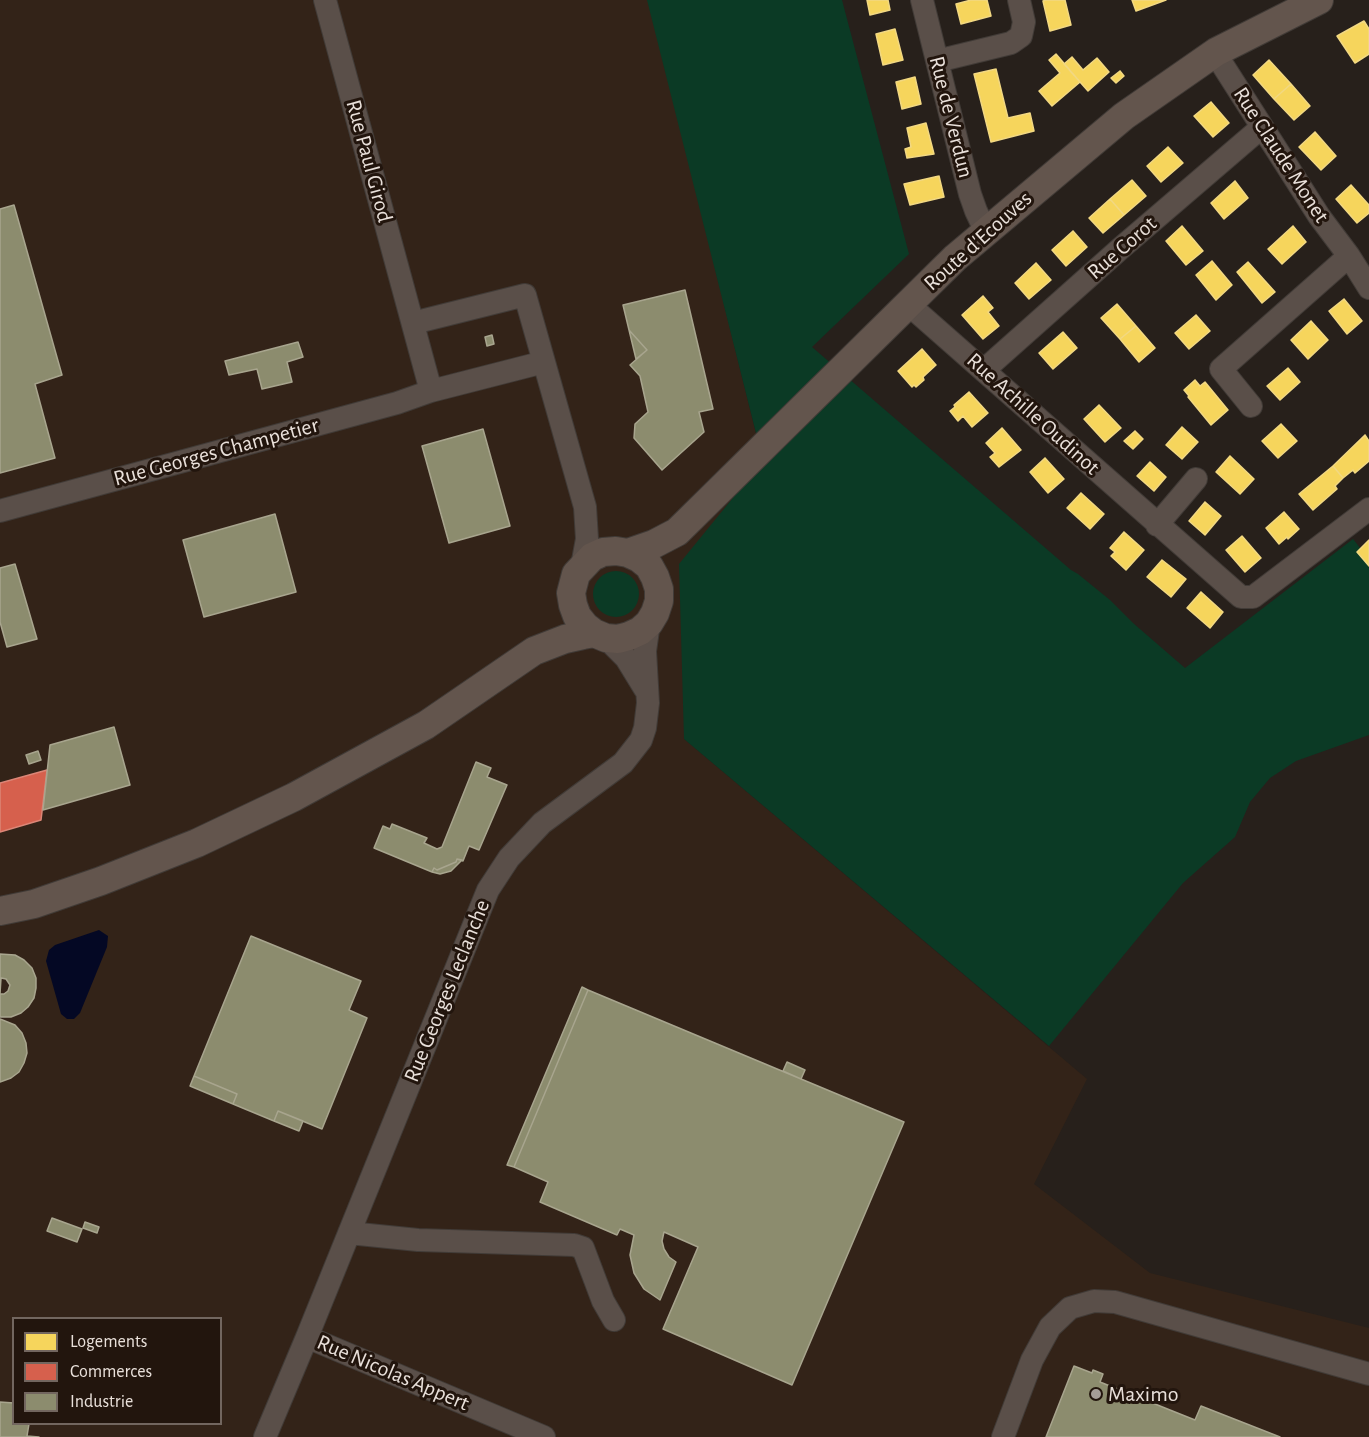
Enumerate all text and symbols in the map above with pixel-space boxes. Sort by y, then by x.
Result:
street label: Rue de Verdun [923,53,979,181]
street label: Rue Claude Monet [1227,82,1335,228]
street label: Rue Paul Girod [340,97,398,225]
street label: Route d'Ecouves [918,186,1038,296]
street label: Rue Corot [1082,211,1162,285]
street label: Rue Achille Oudinot [961,347,1105,481]
street label: Rue Georges Champetier [111,412,321,492]
street label: Rue Georges Leclanche [398,896,496,1086]
legend [12,1317,222,1425]
street label: Rue Nicolas Appert [313,1329,473,1417]
text: Logements [70,1333,148,1351]
text: Commerces [70,1363,152,1381]
place label: Maximo [1108,1381,1179,1407]
marker: Maximo [1089,1387,1103,1401]
text: Industrie [70,1393,133,1411]

